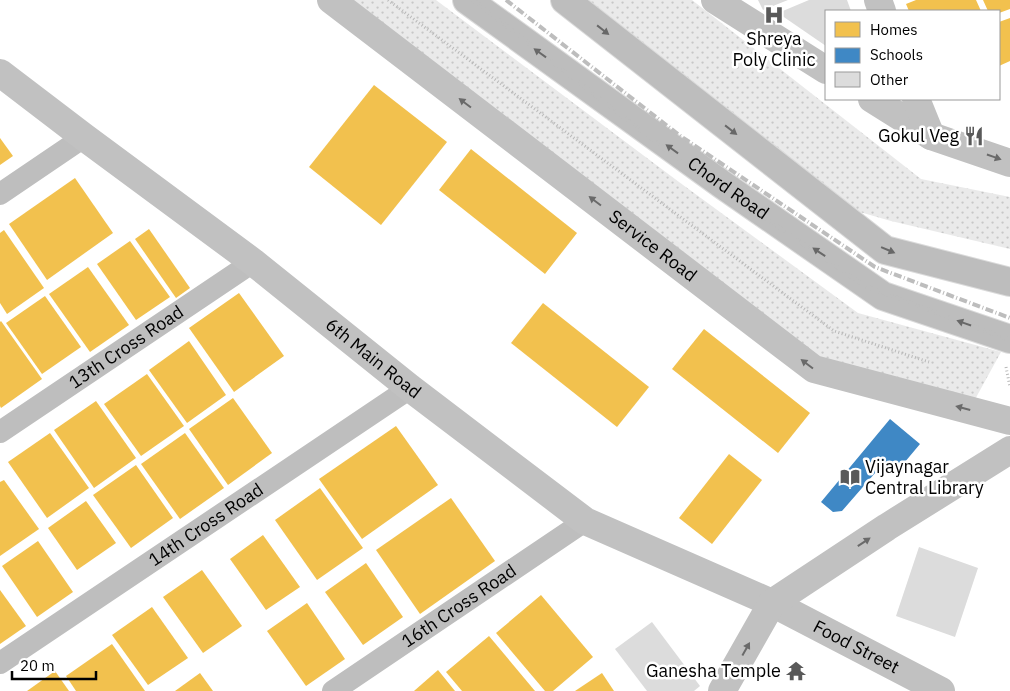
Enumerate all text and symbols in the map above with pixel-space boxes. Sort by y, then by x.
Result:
hospital icon: Shreya Poly Clinic [763,4,785,26]
legend [825,10,1000,100]
text: Homes [870,20,918,39]
one-way arrow [596,25,610,35]
place label: Shreya Poly Clinic [733,27,815,71]
text: Schools [870,45,923,64]
one-way arrow [534,48,547,59]
text: Other [870,70,909,89]
one-way arrow [459,97,472,108]
place label: Gokul Veg [878,124,959,147]
one-way arrow [724,125,737,136]
restaurant icon: Gokul Veg [963,125,985,147]
one-way arrow [665,144,679,154]
street label: Chord Road [683,151,774,224]
one-way arrow [987,154,1002,162]
one-way arrow [589,196,602,207]
street label: Service Road [604,204,702,286]
one-way arrow [880,246,895,254]
one-way arrow [813,247,826,257]
street label: 13th Cross Road [64,300,188,394]
street label: 6th Main Road [321,313,426,403]
one-way arrow [956,319,971,327]
one-way arrow [801,358,814,369]
one-way arrow [955,404,970,412]
place label: Vijaynagar Central Library [865,455,984,499]
library icon: Vijaynagar Central Library [839,466,861,488]
street label: 14th Cross Road [144,478,267,571]
one-way arrow [858,538,871,547]
street label: 16th Cross Road [397,559,520,652]
street label: Food Street [809,614,903,678]
one-way arrow [742,642,751,655]
scale bar [12,648,96,680]
text: 20 m [20,656,55,675]
place label: Ganesha Temple [646,659,781,682]
temple icon: Ganesha Temple [785,660,807,682]

